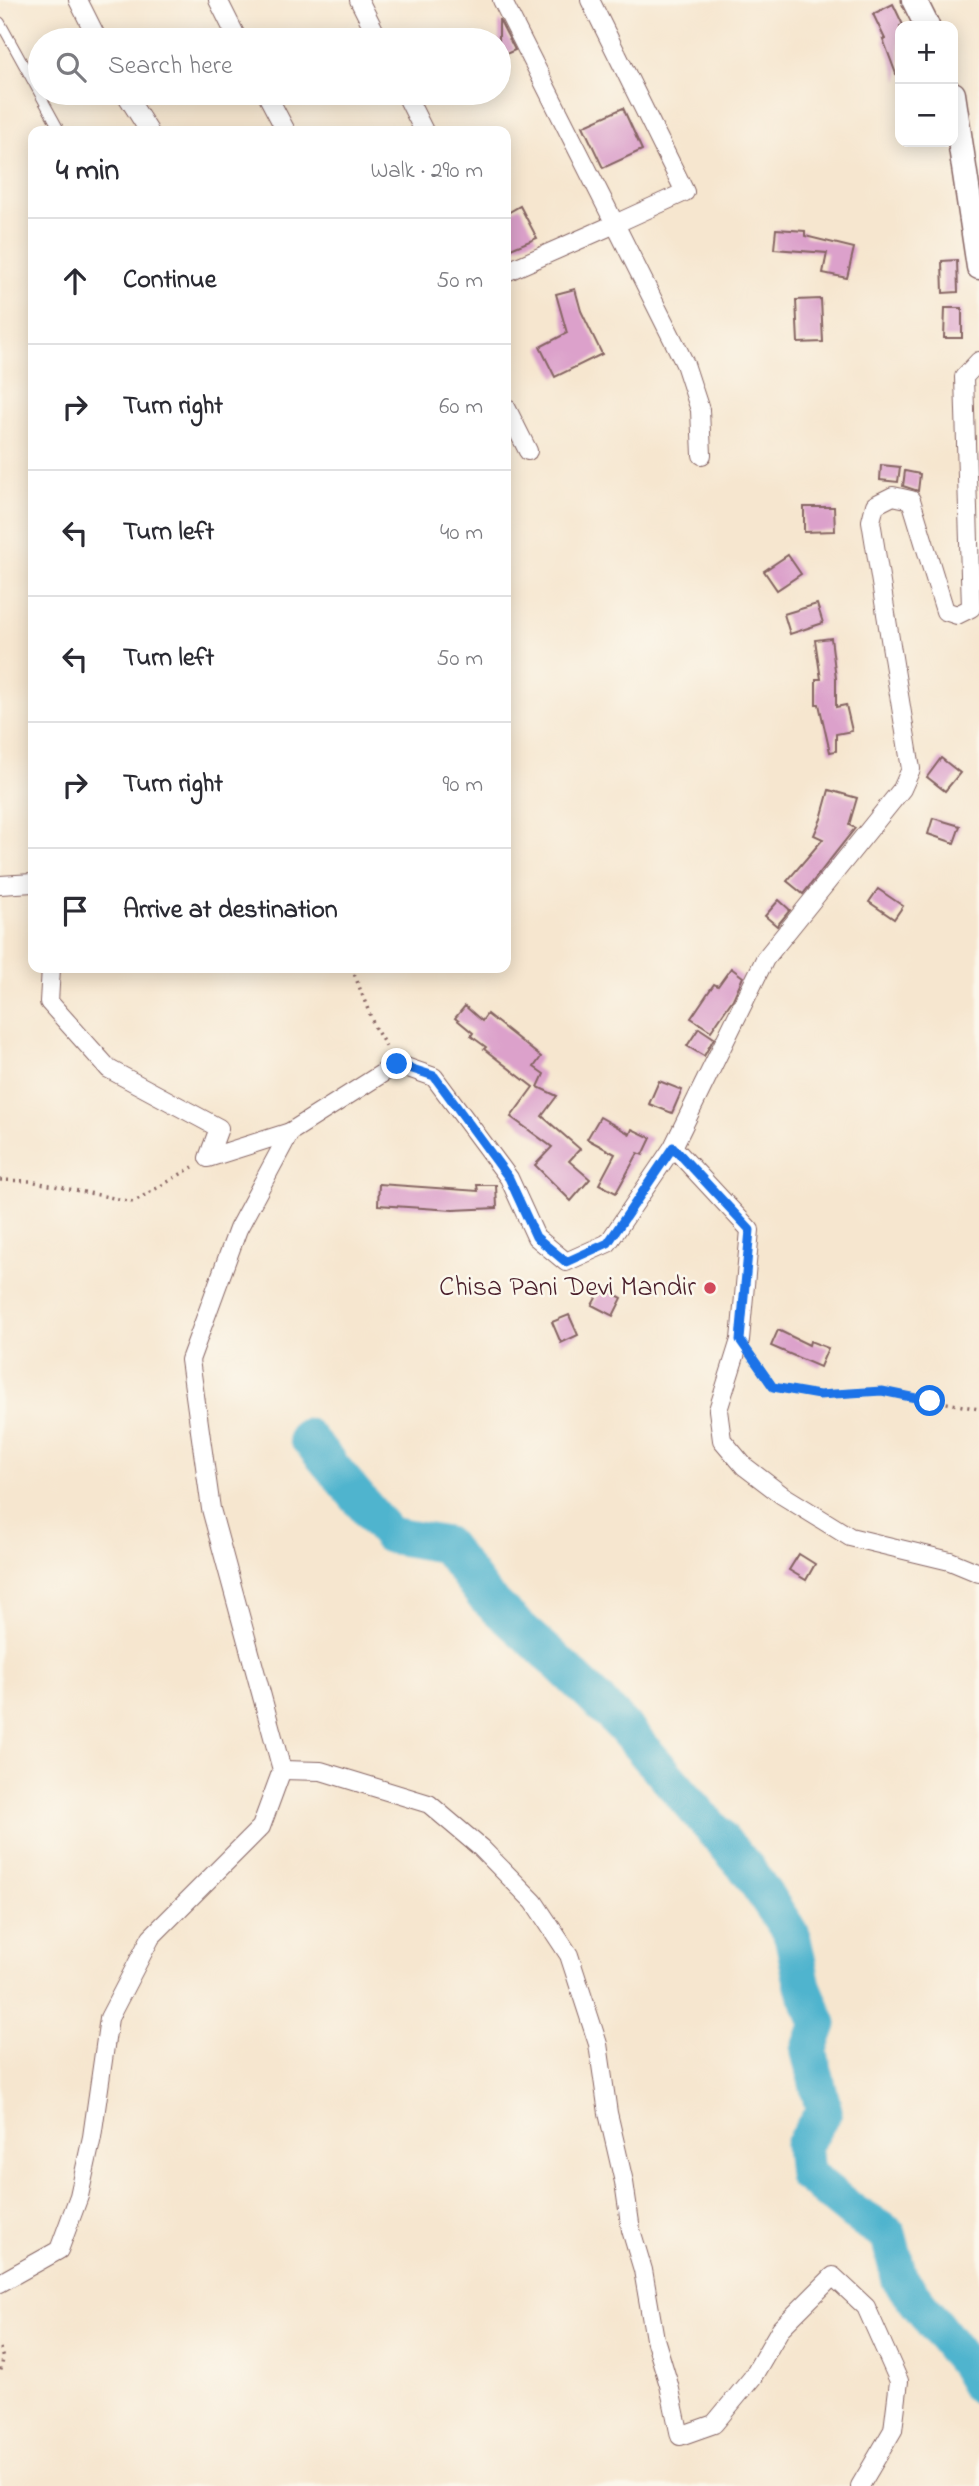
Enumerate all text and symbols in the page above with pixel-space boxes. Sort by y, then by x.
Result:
map controls [895,21,958,147]
button: + [895,21,958,84]
search box [28,28,511,105]
icon: search [52,48,90,86]
text: Search here [108,48,233,86]
button: − [895,84,958,147]
text: 4 min [56,150,119,194]
text: Walk · 290 m [371,155,483,188]
icon: ahead [56,262,94,300]
text: Continue [123,262,216,300]
text: 50 m [436,265,483,298]
icon: right [56,388,94,426]
text: Turn right [123,388,223,426]
text: 60 m [439,391,483,424]
icon: left [56,514,94,552]
text: Turn left [123,514,214,552]
text: 40 m [440,517,483,550]
icon: left [56,640,94,678]
text: Turn left [123,640,214,678]
text: 50 m [436,643,483,676]
icon: right [56,766,94,804]
text: Turn right [123,766,223,804]
text: 90 m [443,769,483,802]
icon: arrive [56,892,94,930]
text: Arrive at destination [123,892,338,930]
route end [381,1048,412,1079]
place label: Chisa Pani Devi Mandir [439,1268,696,1309]
marker: Chisa Pani Devi Mandir [702,1280,718,1296]
route start [914,1385,945,1416]

